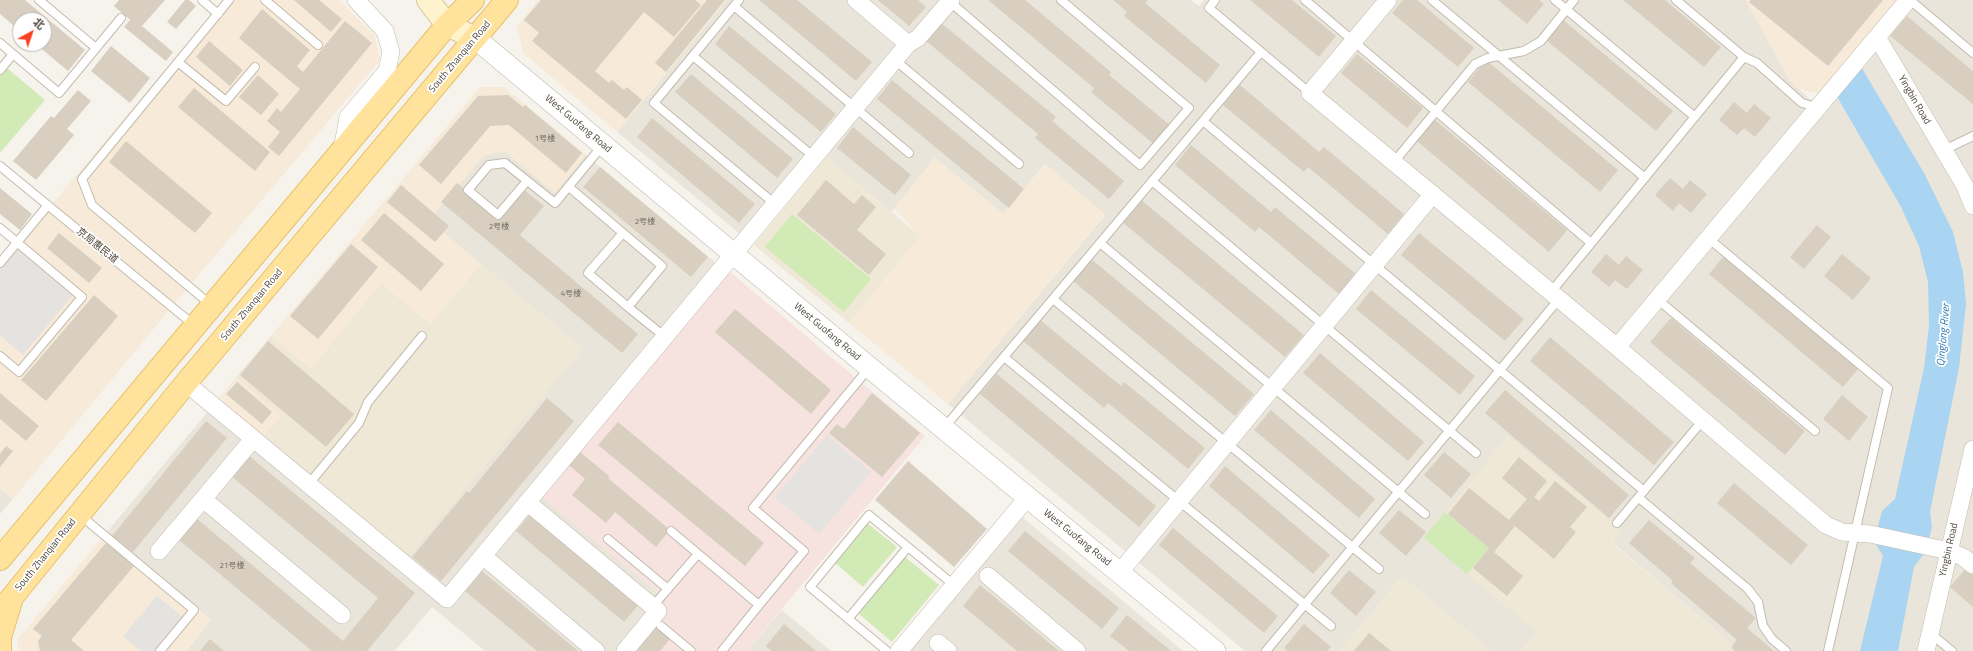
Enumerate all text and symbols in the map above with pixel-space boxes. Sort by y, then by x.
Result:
north arrow [12,12,52,52]
text: 北 [30,14,48,33]
street label: South Zhanqian Road [427,19,493,95]
street label: Yingbin Road [1895,73,1933,127]
street label: West Guofang Road [542,93,614,155]
house number: 1号楼 [535,134,555,144]
house number: 2号楼 [635,217,655,227]
house number: 2号楼 [489,222,509,232]
street label: 京局惠民道 [74,226,120,266]
street label: South Zhanqian Road [219,267,285,343]
house number: 4号楼 [561,289,581,299]
street label: West Guofang Road [791,301,863,363]
water label: Qinglong River [1935,303,1953,367]
street label: West Guofang Road [1041,507,1113,569]
street label: South Zhanqian Road [13,516,79,594]
street label: Yingbin Road [1937,522,1961,578]
house number: 21号楼 [220,561,244,571]

